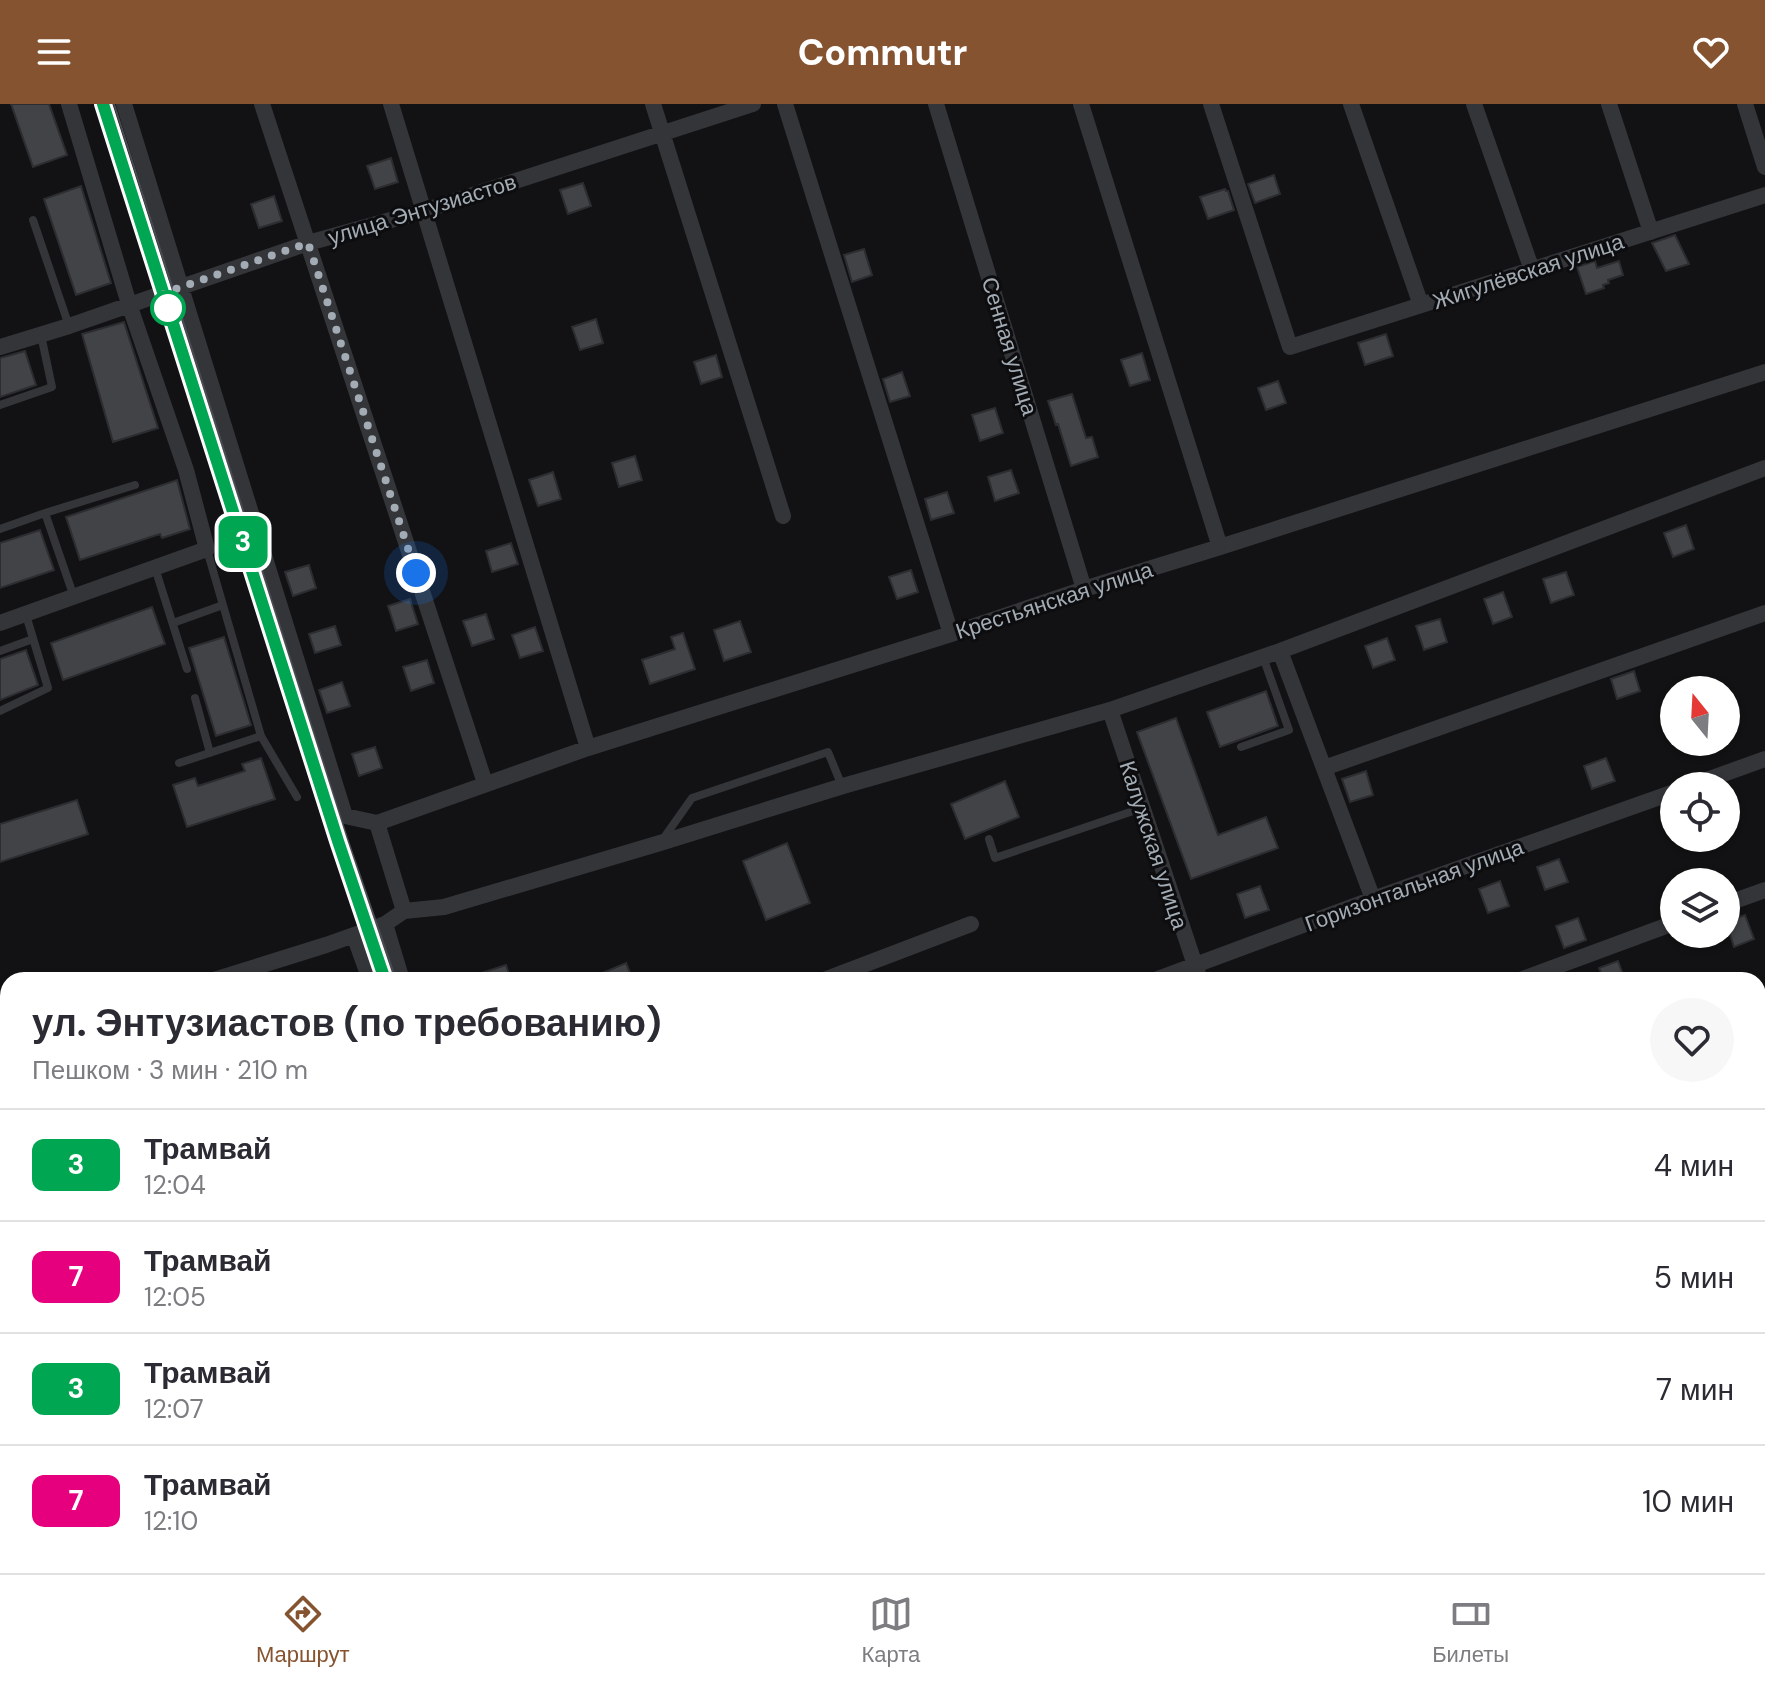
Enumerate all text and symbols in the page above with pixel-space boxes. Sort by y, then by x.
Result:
text: Commutr [798,29,967,76]
icon: menu [32,30,76,74]
icon: heart [1689,30,1733,74]
street label: улица Энтузиастов [325,167,520,252]
street label: Жигулёвская улица [1429,227,1628,316]
street label: Сенная улица [975,274,1045,419]
unlabelled marker [151,291,185,325]
line badge: 3 [217,516,269,568]
text: 3 [235,523,251,560]
your location [396,553,436,593]
street label: Крестьянская улица [952,555,1157,646]
north arrow [1660,676,1740,756]
map controls [1660,676,1740,948]
street label: Калужская улица [1113,757,1195,934]
button: locate [1660,772,1740,852]
street label: Горизонтальная улица [1301,832,1528,938]
button: layers [1660,868,1740,948]
text: ул. Энтузиастов (по требованию) [32,998,661,1048]
button: heart [1650,998,1734,1082]
text: Пешком · 3 мин · 210 m [32,1053,308,1087]
text: Трамвай [144,1129,272,1168]
text: 3 [68,1146,84,1183]
text: 4 мин [1654,1146,1734,1185]
text: 12:04 [144,1168,206,1202]
text: Трамвай [144,1241,272,1280]
text: 7 [68,1258,84,1295]
text: 5 мин [1654,1258,1734,1297]
text: 12:05 [144,1280,206,1314]
text: Трамвай [144,1353,272,1392]
text: 3 [68,1370,84,1407]
text: 7 мин [1656,1370,1734,1409]
text: 12:07 [144,1392,204,1426]
text: Трамвай [144,1465,272,1504]
text: 7 [68,1482,84,1519]
text: 10 мин [1642,1482,1734,1521]
text: 12:10 [144,1504,198,1538]
tab: Маршрут [256,1592,350,1669]
tab: Карта [861,1592,920,1669]
tab: Билеты [1432,1592,1509,1669]

